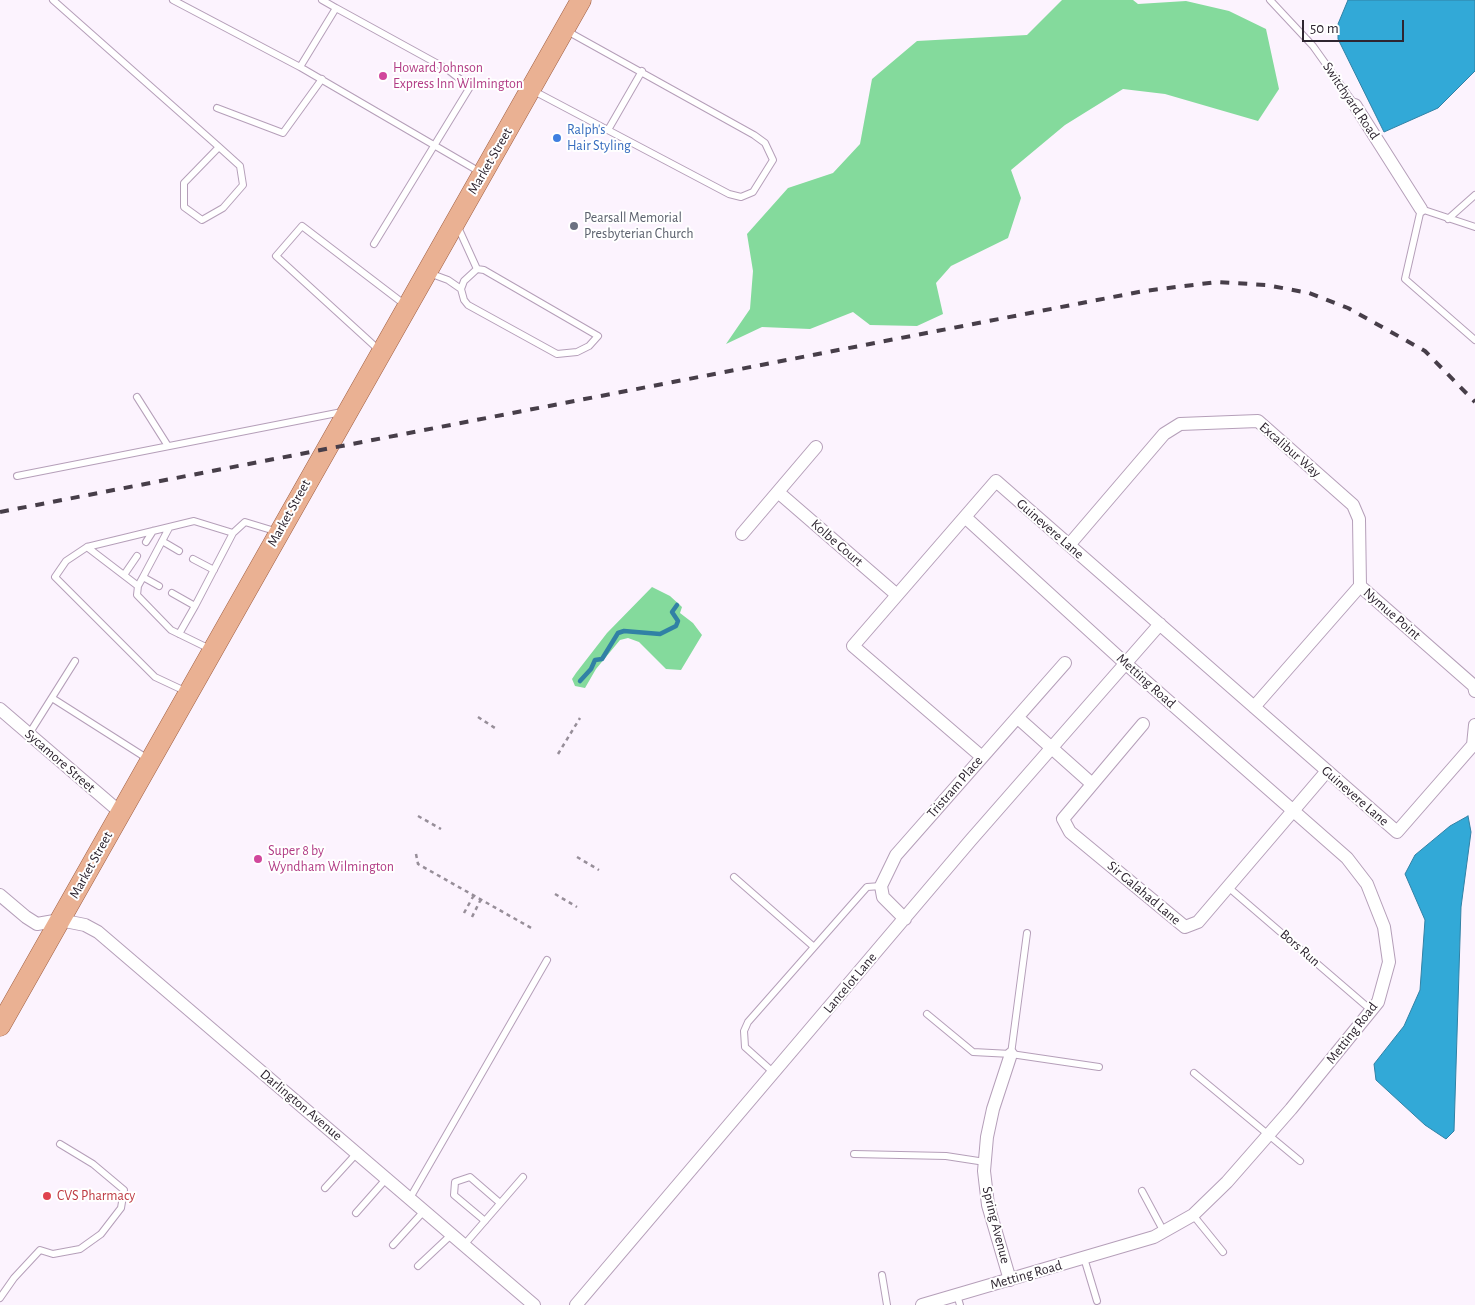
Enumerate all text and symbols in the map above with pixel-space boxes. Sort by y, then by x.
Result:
scale bar [1305,10,1408,42]
text: 50 m [1310,21,1339,36]
street label: Switchyard Road [1319,59,1383,143]
place label: Howard Johnson Express Inn Wilmington [393,60,523,92]
marker: Howard Johnson Express Inn Wilmington [377,70,389,82]
place label: Ralph's Hair Styling [567,122,631,154]
street label: Market Street [464,125,516,197]
marker: Ralph's Hair Styling [551,132,563,144]
place label: Pearsall Memorial Presbyterian Church [584,210,693,242]
marker: Pearsall Memorial Presbyterian Church [568,220,580,232]
street label: Excalibur Way [1256,419,1324,481]
street label: Market Street [264,477,314,549]
street label: Guinevere Lane [1013,495,1087,563]
street label: Kolbe Court [808,516,866,570]
street label: Nymue Point [1360,584,1424,644]
street label: Metting Road [1113,650,1179,712]
street label: Sycamore Street [21,726,99,796]
street label: Tristram Place [923,753,987,821]
street label: Guinevere Lane [1318,762,1392,830]
street label: Market Street [66,829,116,901]
place label: Super 8 by Wyndham Wilmington [268,843,394,876]
marker: Super 8 by Wyndham Wilmington [252,853,264,865]
street label: Sir Galahad Lane [1104,857,1184,929]
street label: Bors Run [1276,926,1324,970]
street label: Lancelot Lane [820,949,880,1017]
street label: Metting Road [1323,999,1381,1067]
street label: Darlington Avenue [256,1066,346,1144]
street label: Spring Avenue [978,1185,1014,1265]
place label: CVS Pharmacy [57,1188,135,1204]
marker: CVS Pharmacy [41,1190,53,1202]
street label: Metting Road [988,1257,1064,1293]

